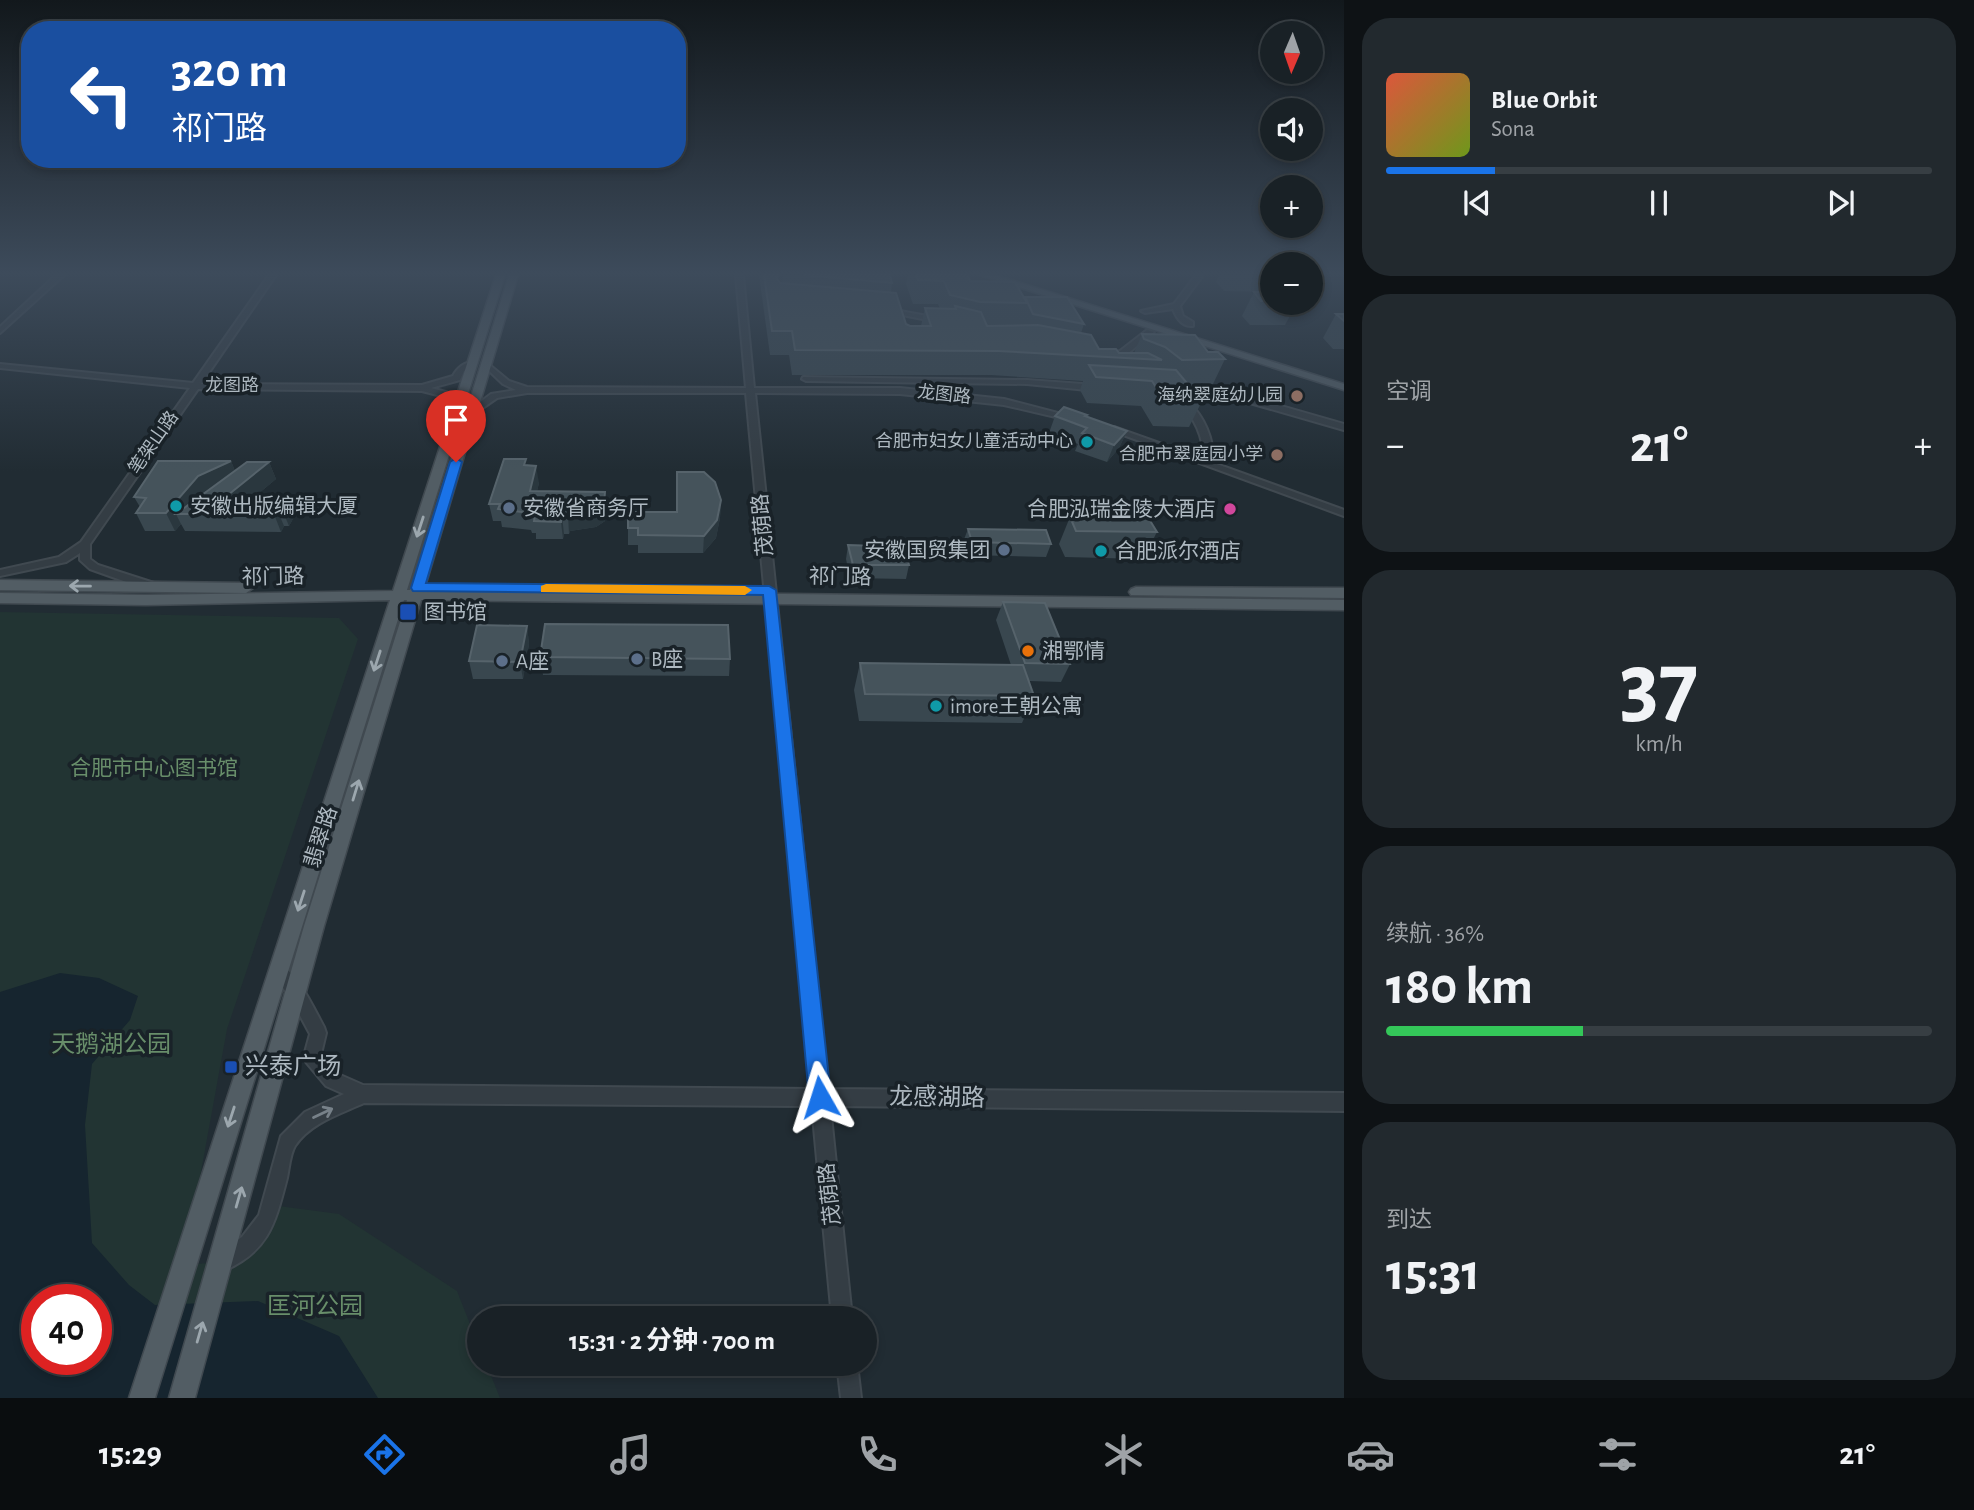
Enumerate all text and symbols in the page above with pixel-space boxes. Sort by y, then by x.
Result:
north arrow [1260,21,1323,84]
map controls [1260,21,1323,315]
text: 320 m [171,47,288,96]
icon: left [56,49,147,140]
text: Blue Orbit [1491,87,1597,113]
button: sound [1260,98,1323,161]
text: 祁门路 [171,113,267,145]
text: Sona [1491,118,1535,141]
button: + [1260,175,1323,238]
icon: previous [1458,184,1496,222]
icon: pause [1640,184,1678,222]
icon: next [1822,184,1860,222]
button: − [1260,252,1323,315]
street label: 龙图路 [205,375,259,395]
street label: 龙图路 [916,381,972,407]
text: 空调 [1386,381,1432,404]
place label: 海纳翠庭幼儿园 [1157,385,1283,405]
marker: 海纳翠庭幼儿园 [1289,388,1305,404]
pin [426,390,486,462]
icon: arrive [437,401,475,439]
street label: 笔架山路 [124,407,182,478]
text: 21° [1630,419,1688,471]
text: − [1386,427,1404,465]
text: + [1914,427,1932,465]
place label: 合肥市妇女儿童活动中心 [875,431,1073,451]
marker: 合肥市妇女儿童活动中心 [1079,434,1095,450]
place label: 合肥市翠庭园小学 [1119,444,1263,464]
marker: 合肥市翠庭园小学 [1269,447,1285,463]
street label: 茂荫路 [749,493,776,557]
place label: 安徽出版编辑大厦 [190,495,358,517]
place label: 安徽省商务厅 [523,497,649,519]
marker: 安徽出版编辑大厦 [168,498,184,514]
place label: 合肥泓瑞金陵大酒店 [1027,498,1216,520]
marker: 安徽省商务厅 [501,500,517,516]
marker: 合肥泓瑞金陵大酒店 [1222,501,1238,517]
one-way arrow [413,516,426,538]
place label: 安徽国贸集团 [864,539,990,561]
place label: 合肥派尔酒店 [1115,540,1241,562]
marker: 安徽国贸集团 [996,542,1012,558]
marker: 合肥派尔酒店 [1093,543,1109,559]
street label: 祁门路 [241,565,305,588]
street label: 祁门路 [808,565,872,588]
one-way arrow [69,580,92,593]
place label: 图书馆 [424,601,487,623]
marker: 图书馆 [398,602,418,622]
place label: 湘鄂情 [1042,640,1105,662]
text: 37 [1620,640,1698,731]
marker: 湘鄂情 [1020,643,1036,659]
place label: B座 [651,648,683,670]
one-way arrow [370,649,383,671]
place label: A座 [516,650,549,672]
marker: B座 [629,651,645,667]
marker: A座 [494,653,510,669]
place label: imore王朝公寓 [950,695,1082,717]
marker: imore王朝公寓 [928,698,944,714]
text: km/h [1635,733,1683,756]
park label: 合肥市中心图书馆 [70,757,238,779]
one-way arrow [351,779,363,801]
street label: 翡翠路 [300,803,341,870]
one-way arrow [294,889,306,911]
text: 续航 · 36% [1386,923,1484,946]
text: 180 km [1386,961,1533,1013]
park label: 天鹅湖公园 [51,1031,171,1057]
place label: 兴泰广场 [245,1053,341,1079]
marker: 兴泰广场 [223,1059,239,1075]
position arrow [783,1060,857,1134]
street label: 龙感湖路 [889,1083,985,1111]
one-way arrow [224,1106,237,1128]
one-way arrow [312,1106,333,1119]
street label: 茂荫路 [815,1162,844,1227]
one-way arrow [233,1186,246,1208]
text: 到达 [1386,1209,1432,1232]
text: 15:31 [1386,1247,1480,1299]
speed limit sign: 40 [21,1284,112,1375]
park label: 匡河公园 [267,1294,363,1319]
one-way arrow [195,1322,208,1344]
text: 15:31 · 2 分钟 · 700 m [569,1328,775,1354]
icon: directions [360,1430,409,1479]
icon: music [606,1430,655,1479]
icon: phone [853,1430,902,1479]
icon: climate [1099,1430,1148,1479]
icon: car [1346,1430,1395,1479]
icon: filters [1593,1430,1642,1479]
text: 15:29 [99,1438,162,1470]
text: 21° [1839,1438,1875,1470]

